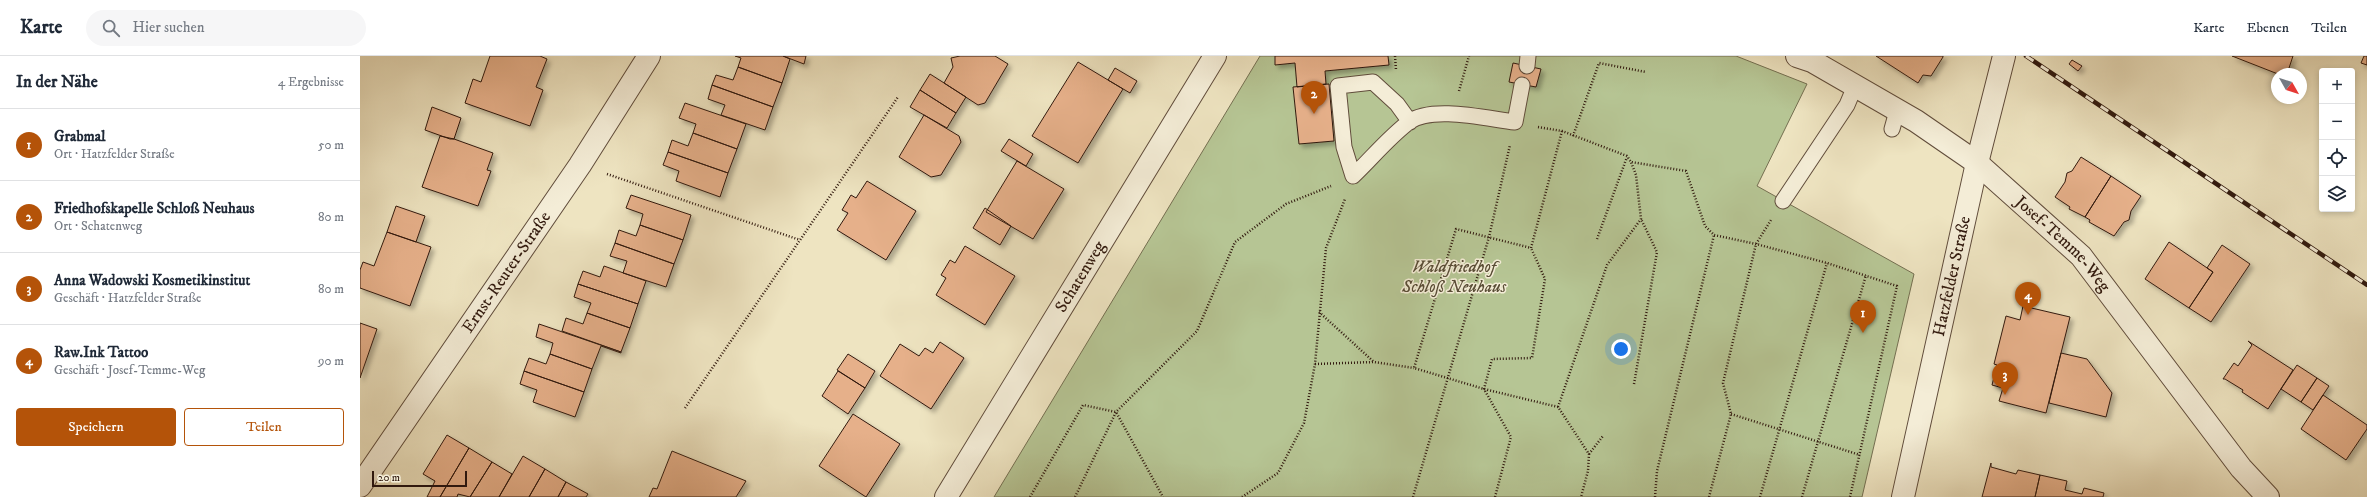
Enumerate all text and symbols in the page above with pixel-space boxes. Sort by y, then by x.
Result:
search box [86,10,366,46]
text: Karte [20,16,62,39]
icon: search [100,17,122,39]
text: Hier suchen [132,18,205,37]
text: Karte [2193,19,2224,37]
text: Ebenen [2246,19,2289,37]
text: Teilen [2311,19,2347,37]
north arrow [2271,68,2307,104]
map controls [2319,68,2355,212]
button: + [2319,68,2355,104]
text: In der Nähe [16,71,98,93]
text: 4 Ergebnisse [278,74,344,90]
pin: 2 [1301,81,1327,114]
button: − [2319,104,2355,140]
text: Grabmal [54,127,106,146]
text: 1 [27,137,31,153]
text: 50 m [318,137,344,153]
button: locate [2319,140,2355,176]
text: Ort · Hatzfelder Straße [54,146,175,162]
button: layers [2319,176,2355,212]
street label: Josef-Temme-Weg [2009,190,2116,297]
text: Friedhofskapelle Schloß Neuhaus [54,199,255,218]
street label: Ernst-Reuter-Straße [457,207,556,337]
text: 2 [26,209,32,225]
text: 80 m [318,209,344,225]
street label: Hatzfelder Straße [1928,214,1976,339]
text: Ort · Schatenweg [54,218,142,234]
street label: Schatenweg [1050,236,1111,317]
park label: Waldfriedhof Schloß Neuhaus [1401,256,1507,298]
text: Anna Wadowski Kosmetikinstitut [54,271,250,290]
text: 3 [27,281,31,297]
text: 80 m [318,281,344,297]
pin: 4 [2015,282,2041,315]
text: Geschäft · Hatzfelder Straße [54,290,201,306]
pin: 1 [1850,300,1876,333]
your location [1611,339,1631,359]
text: Raw.Ink Tattoo [54,343,148,362]
text: 4 [25,353,33,369]
text: 90 m [318,353,344,369]
text: Geschäft · Josef-Temme-Weg [54,362,205,378]
pin: 3 [1992,362,2018,395]
button: Speichern [16,408,176,446]
button: Teilen [184,408,344,446]
scale bar [372,469,467,488]
text: 20 m [378,471,400,485]

